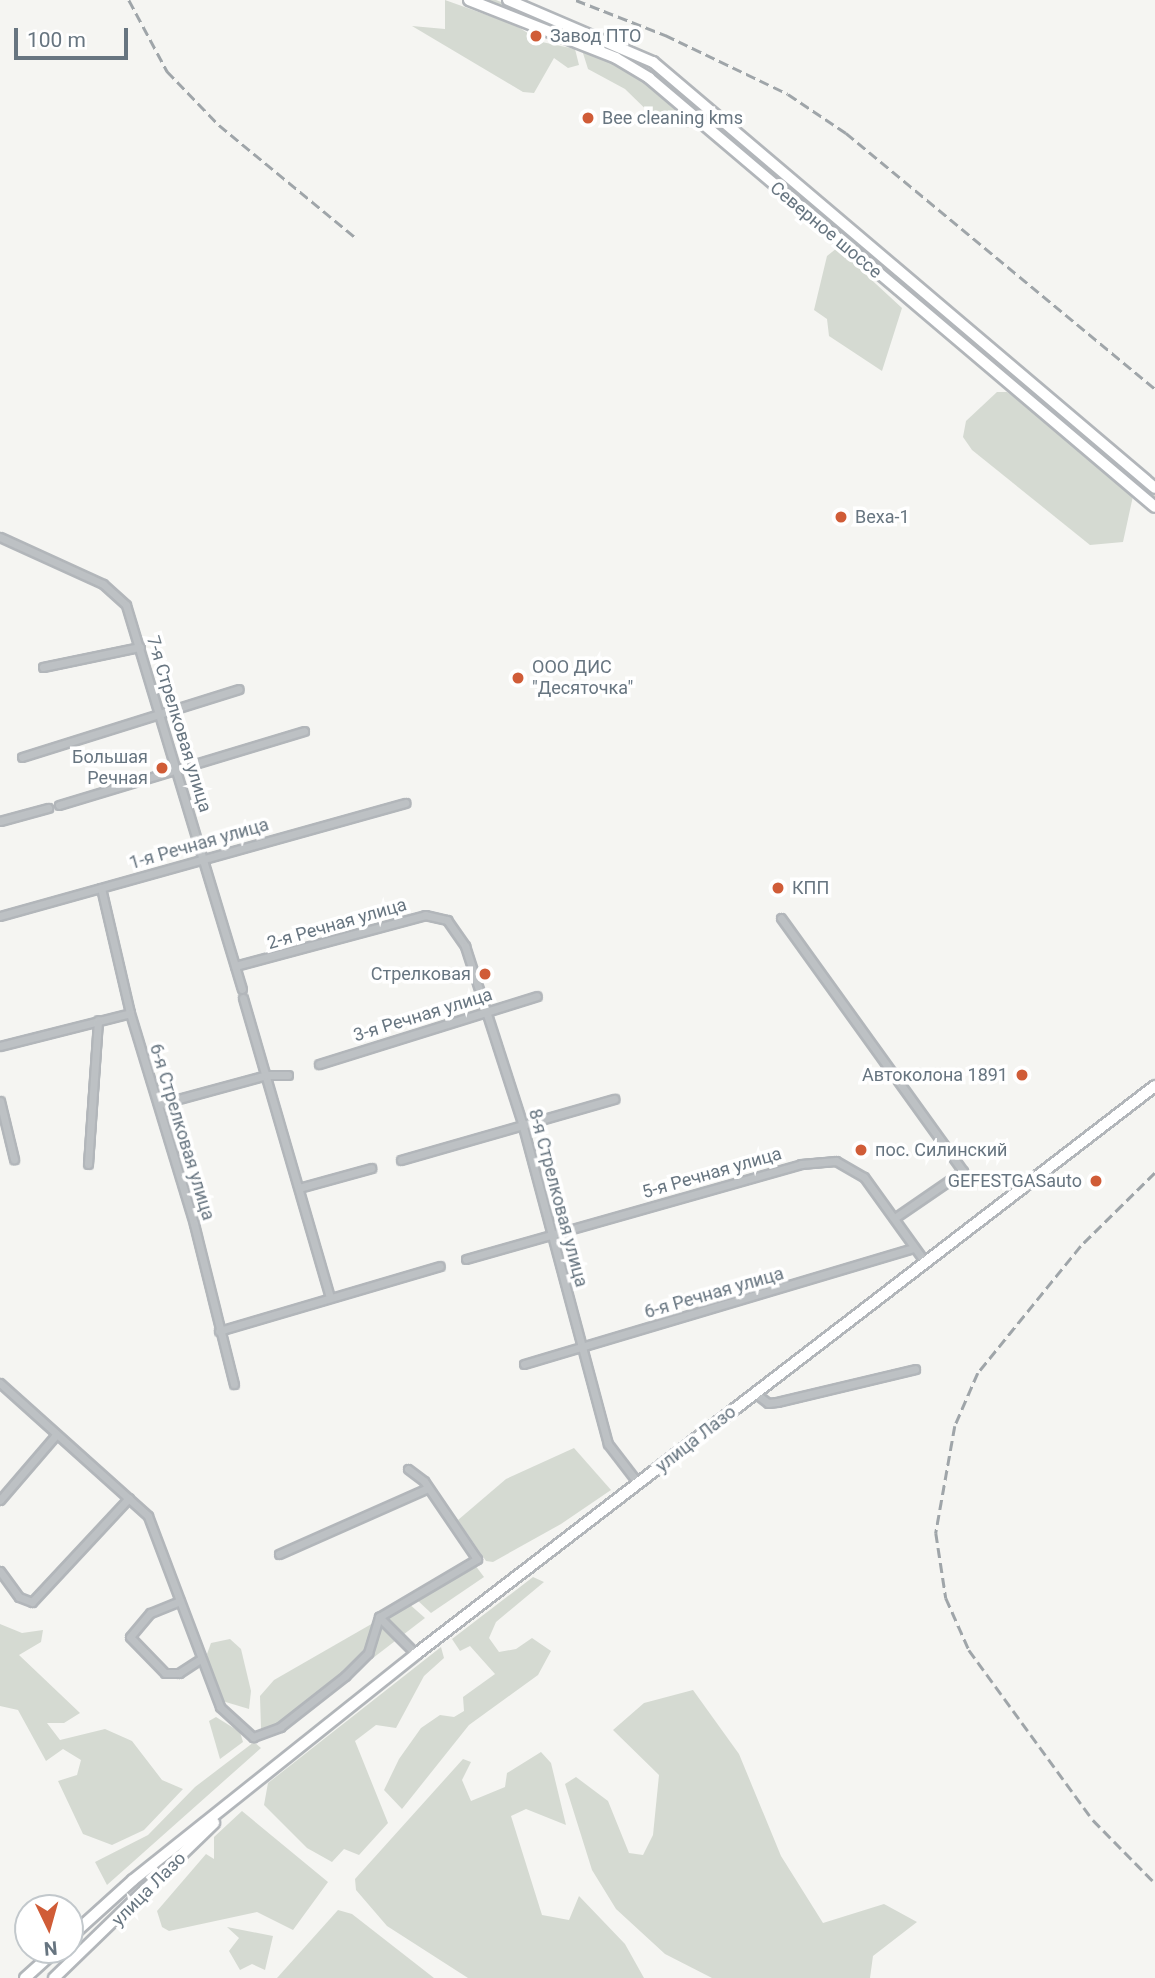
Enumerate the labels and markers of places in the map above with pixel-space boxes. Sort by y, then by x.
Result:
place label: Завод ПТО [550,25,641,47]
marker: Завод ПТО [528,28,544,44]
place label: Bee cleaning kms [602,107,743,129]
marker: Bee cleaning kms [580,110,596,126]
place label: Веха-1 [855,506,910,528]
marker: Веха-1 [833,509,849,525]
place label: ООО ДИС "Десяточка" [532,657,633,700]
marker: ООО ДИС "Десяточка" [510,670,526,686]
place label: Большая Речная [72,747,148,790]
marker: Большая Речная [154,760,170,776]
place label: КПП [792,877,829,899]
marker: КПП [770,880,786,896]
place label: Стрелковая [371,963,471,985]
marker: Стрелковая [477,966,493,982]
place label: Автоколона 1891 [862,1064,1008,1086]
marker: Автоколона 1891 [1014,1067,1030,1083]
place label: пос. Силинский [875,1139,1007,1161]
marker: пос. Силинский [853,1142,869,1158]
place label: GEFESTGASauto [948,1170,1082,1192]
marker: GEFESTGASauto [1088,1173,1104,1189]

